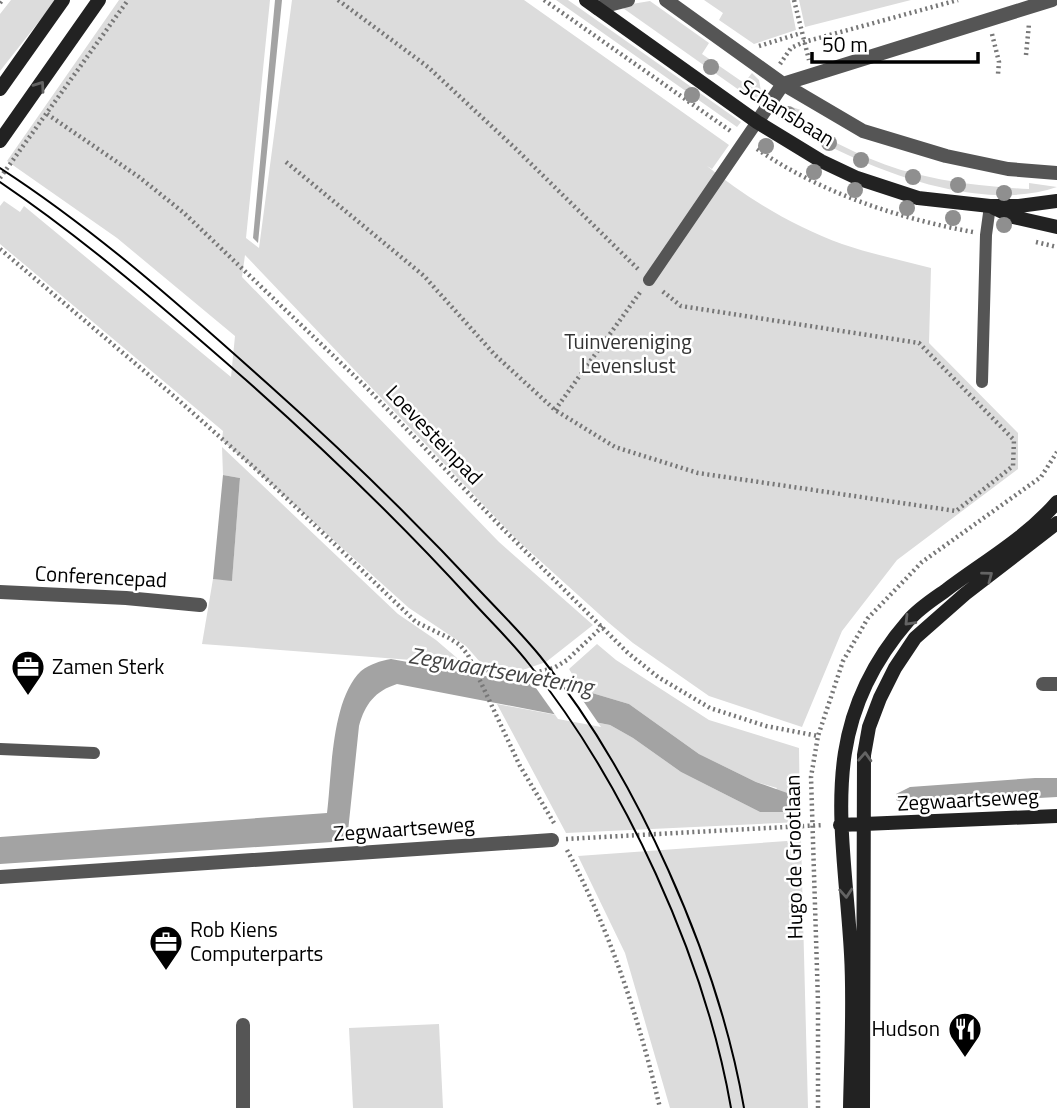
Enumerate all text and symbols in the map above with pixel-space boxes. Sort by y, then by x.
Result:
scale bar [812,21,978,65]
text: 50 m [822,28,868,60]
street label: Schansbaan [734,70,841,154]
one-way arrow [32,81,44,94]
park label: Tuinvereniging Levenslust [564,325,692,381]
street label: Loevesteinpad [379,377,491,492]
street label: Conferencepad [34,557,168,595]
one-way arrow [981,572,993,585]
one-way arrow [904,613,917,626]
water label: Zegwaartsewetering [406,637,598,704]
office icon: Zamen Sterk [9,648,47,697]
place label: Zamen Sterk [52,650,164,682]
one-way arrow [857,752,872,763]
street label: Hugo de Grootlaan [776,774,810,940]
street label: Zegwaartseweg [896,779,1040,819]
street label: Zegwaartseweg [332,807,476,849]
one-way arrow [838,888,853,899]
place label: Rob Kiens Computerparts [190,913,323,969]
office icon: Rob Kiens Computerparts [147,923,185,972]
restaurant icon: Hudson [946,1010,984,1059]
place label: Hudson [871,1012,940,1044]

